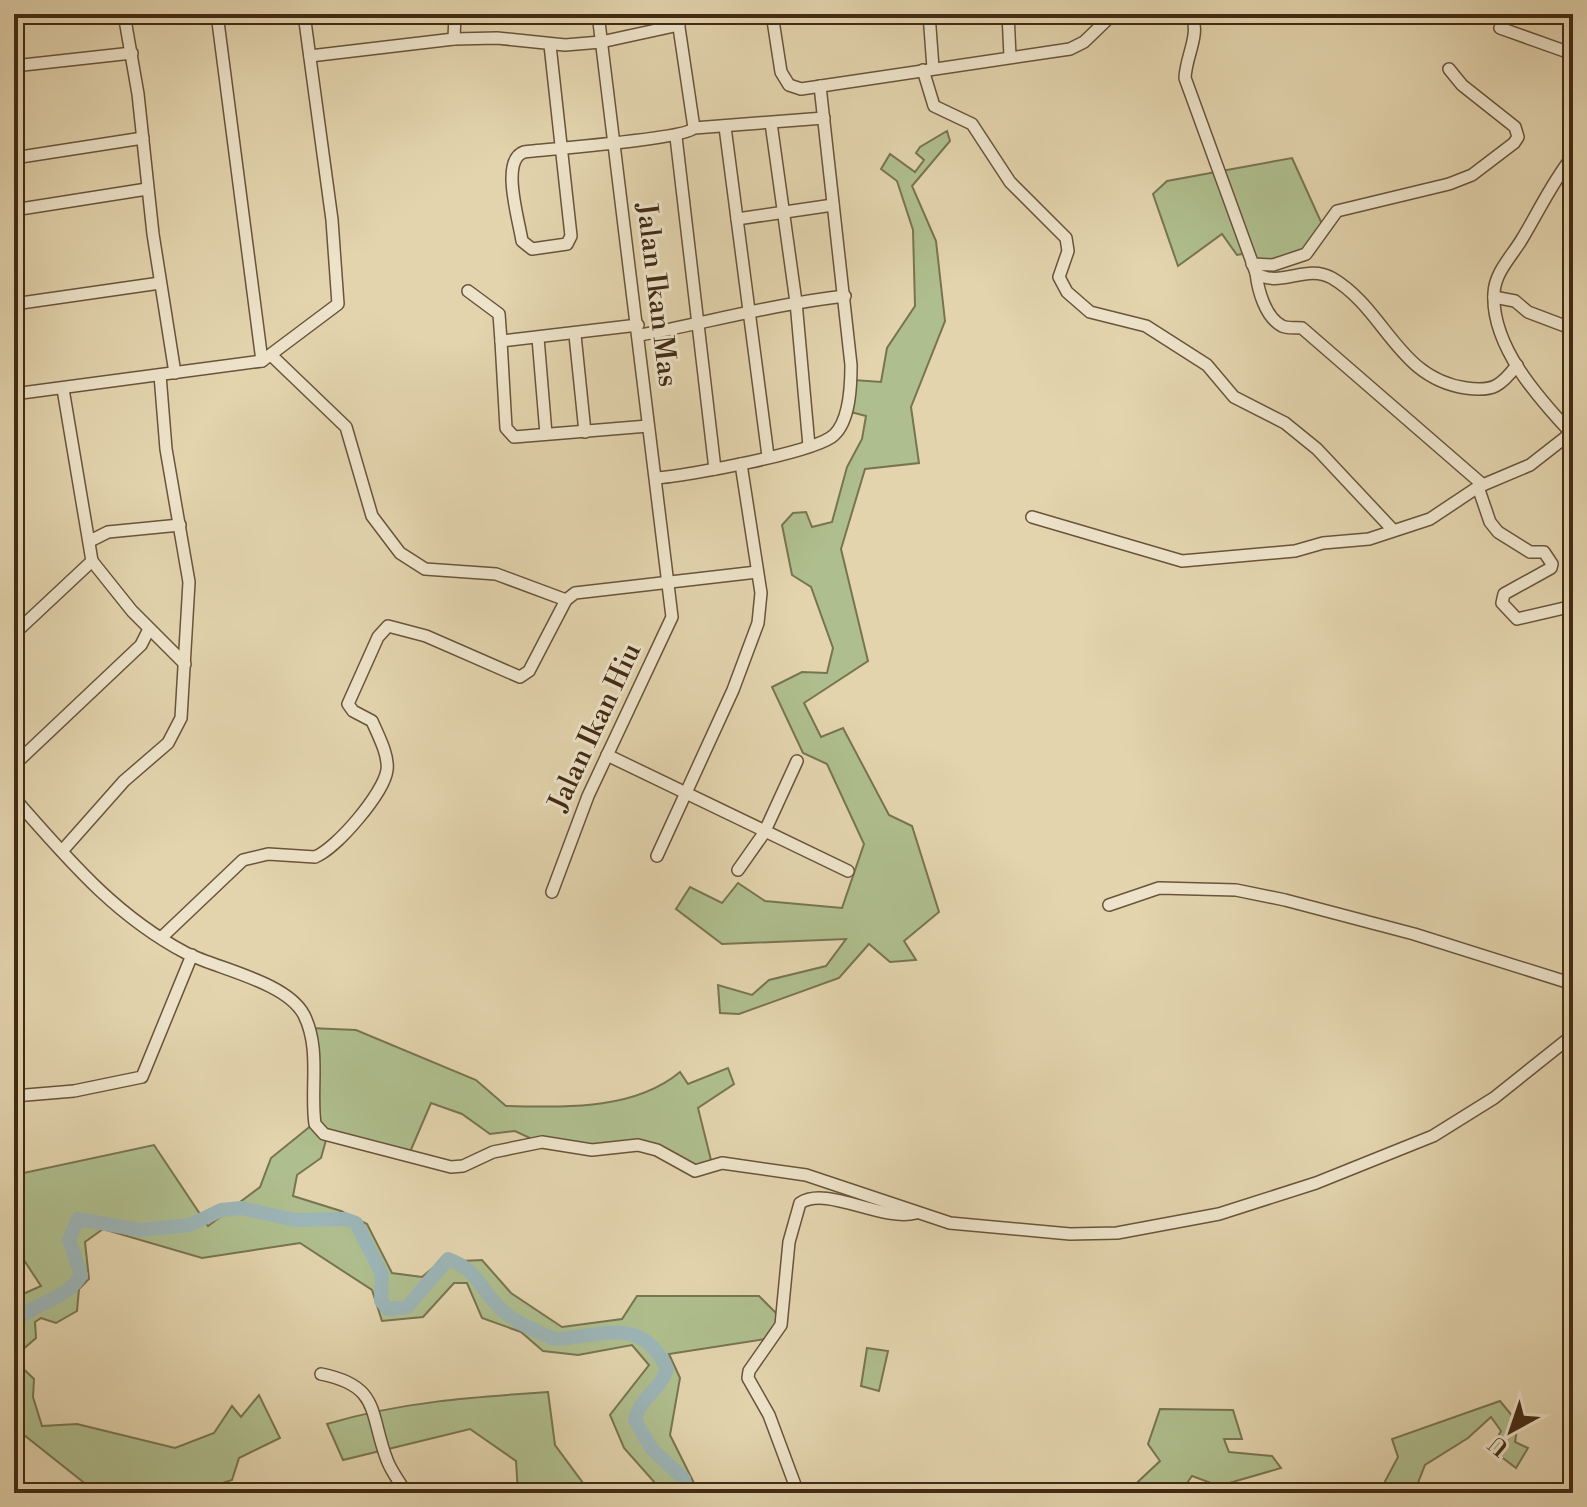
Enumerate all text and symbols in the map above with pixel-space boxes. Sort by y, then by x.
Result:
street label: Jalan Ikan Mas [628,200,686,389]
street label: Jalan Ikan Hiu [540,637,649,817]
north arrow [1471,1391,1551,1471]
text: U [1484,1429,1514,1461]

